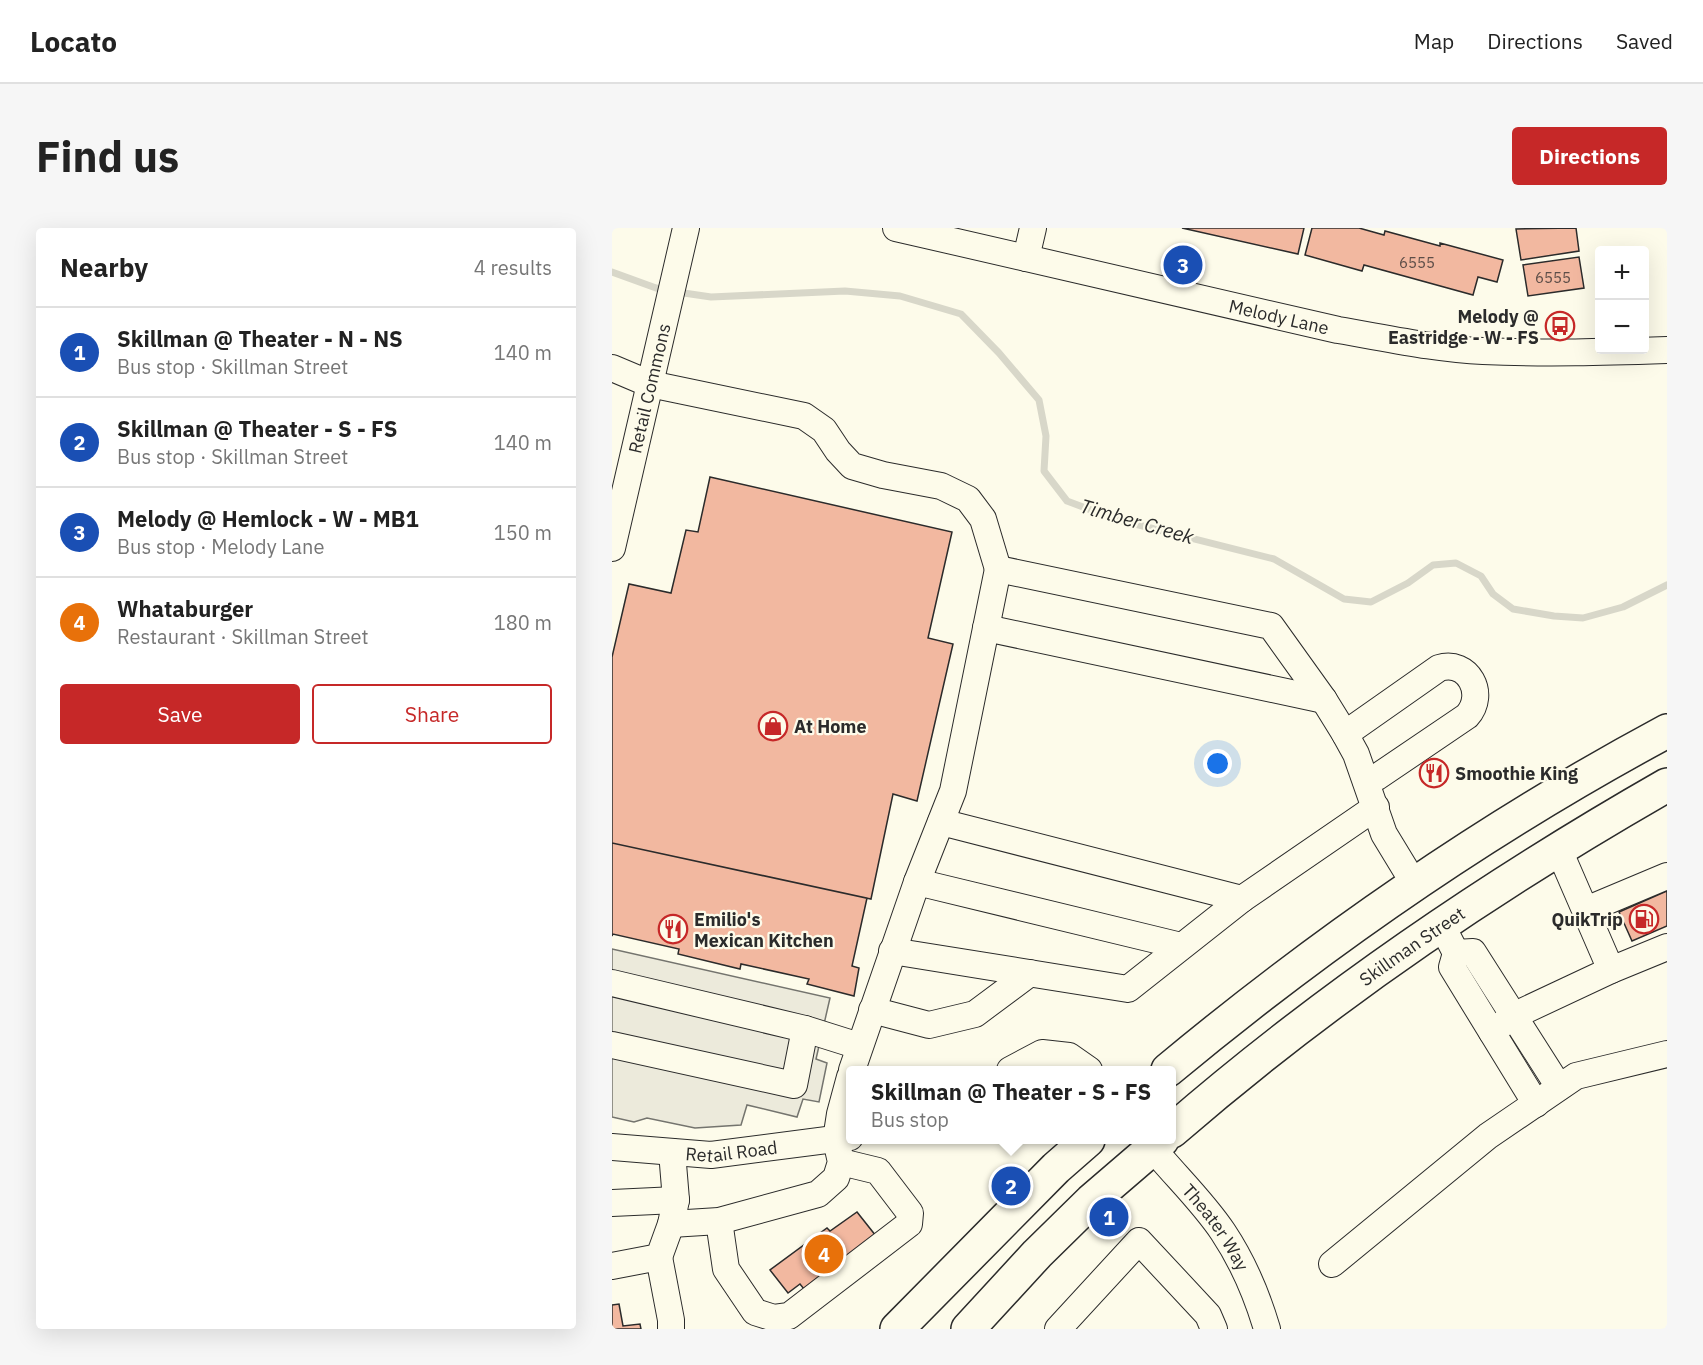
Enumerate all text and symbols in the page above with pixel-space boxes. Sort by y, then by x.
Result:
text: Locato [30,23,117,60]
text: Map [1414,27,1454,55]
text: Directions [1487,27,1583,55]
text: Saved [1616,27,1673,55]
button: Directions [1512,127,1667,185]
text: Find us [36,129,179,184]
pin: 3 [1164,243,1202,288]
map controls [1595,246,1649,354]
button: + [1595,246,1649,300]
text: Nearby [60,250,148,284]
house number: 6555 [1399,253,1435,272]
text: 4 results [474,254,552,281]
house number: 6555 [1535,268,1571,287]
street label: Melody Lane [1227,294,1331,339]
button: − [1595,300,1649,354]
place label: Melody @ Eastridge - W - FS [1388,305,1539,349]
bus stop icon: Melody @ Eastridge - W - FS [1544,310,1576,342]
street label: Retail Commons [623,321,675,455]
text: Skillman @ Theater - N - NS [117,324,403,353]
text: 1 [74,339,86,366]
text: 140 m [494,339,552,366]
text: Bus stop · Skillman Street [117,353,348,380]
text: Skillman @ Theater - S - FS [117,414,398,443]
text: 2 [74,429,86,456]
text: 140 m [494,429,552,456]
text: Bus stop · Skillman Street [117,443,348,470]
water label: Timber Creek [1077,492,1198,550]
text: Melody @ Hemlock - W - MB1 [117,504,419,533]
text: 3 [74,519,86,546]
text: 150 m [494,519,552,546]
text: Bus stop · Melody Lane [117,533,324,560]
text: Whataburger [117,594,253,623]
text: 4 [74,609,86,636]
text: 180 m [494,609,552,636]
text: Restaurant · Skillman Street [117,623,368,650]
button: Save [60,684,300,744]
button: Share [312,684,552,744]
shop icon: At Home [757,710,789,742]
place label: At Home [794,715,867,738]
your location [1203,749,1232,778]
restaurant icon: Smoothie King [1418,757,1450,789]
place label: Smoothie King [1455,762,1578,785]
street label: Skillman Street [1354,901,1469,991]
fuel station icon: QuikTrip [1628,903,1660,935]
place label: Emilio's Mexican Kitchen [694,908,834,952]
place label: QuikTrip [1551,908,1623,931]
restaurant icon: Emilio's Mexican Kitchen [657,913,689,945]
popup [846,1066,1176,1144]
text: Skillman @ Theater - S - FS [871,1077,1151,1106]
text: Bus stop [871,1106,949,1133]
street label: Retail Road [685,1135,779,1167]
pin: 2 [992,1164,1030,1208]
street label: Theater Way [1178,1179,1254,1274]
pin: 1 [1090,1194,1128,1240]
pin: 4 [804,1232,844,1276]

